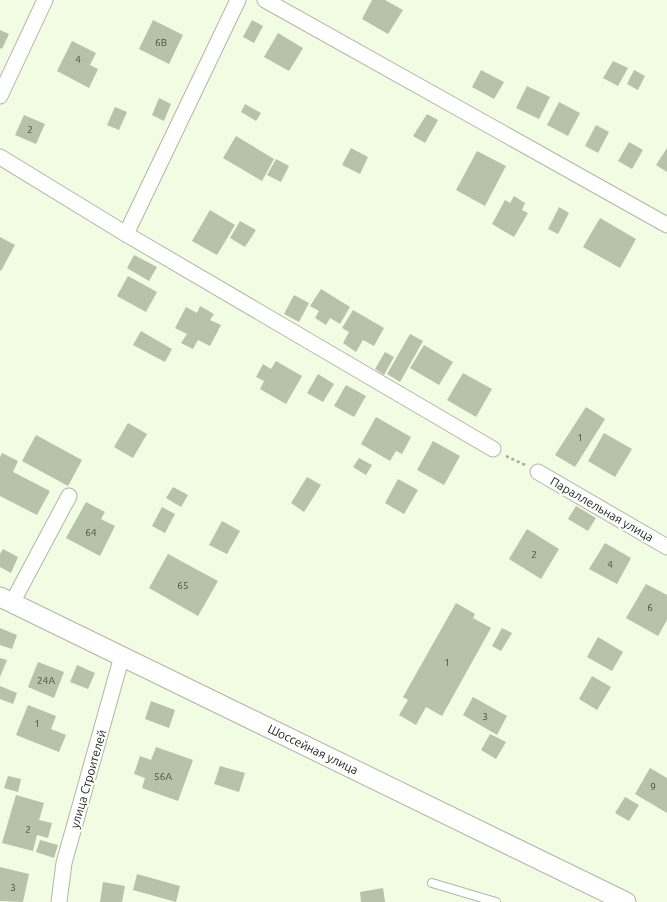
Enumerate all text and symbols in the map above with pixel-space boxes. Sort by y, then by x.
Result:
house number: 6В [155,37,167,48]
house number: 4 [75,54,81,65]
house number: 2 [27,124,33,135]
house number: 1 [577,432,583,443]
street label: Параллельная улица [548,474,656,544]
house number: 64 [85,527,97,538]
house number: 2 [531,549,537,560]
house number: 4 [607,559,613,570]
house number: 65 [177,580,189,591]
house number: 6 [647,602,653,613]
house number: 1 [444,657,450,668]
house number: 24А [37,675,55,686]
house number: 3 [482,711,488,722]
house number: 1 [34,718,40,729]
street label: Шоссейная улица [266,722,360,776]
street label: улица Строителей [68,728,108,830]
house number: 56А [154,771,172,782]
house number: 9 [650,781,656,792]
house number: 2 [25,824,31,835]
house number: 3 [10,882,16,893]

